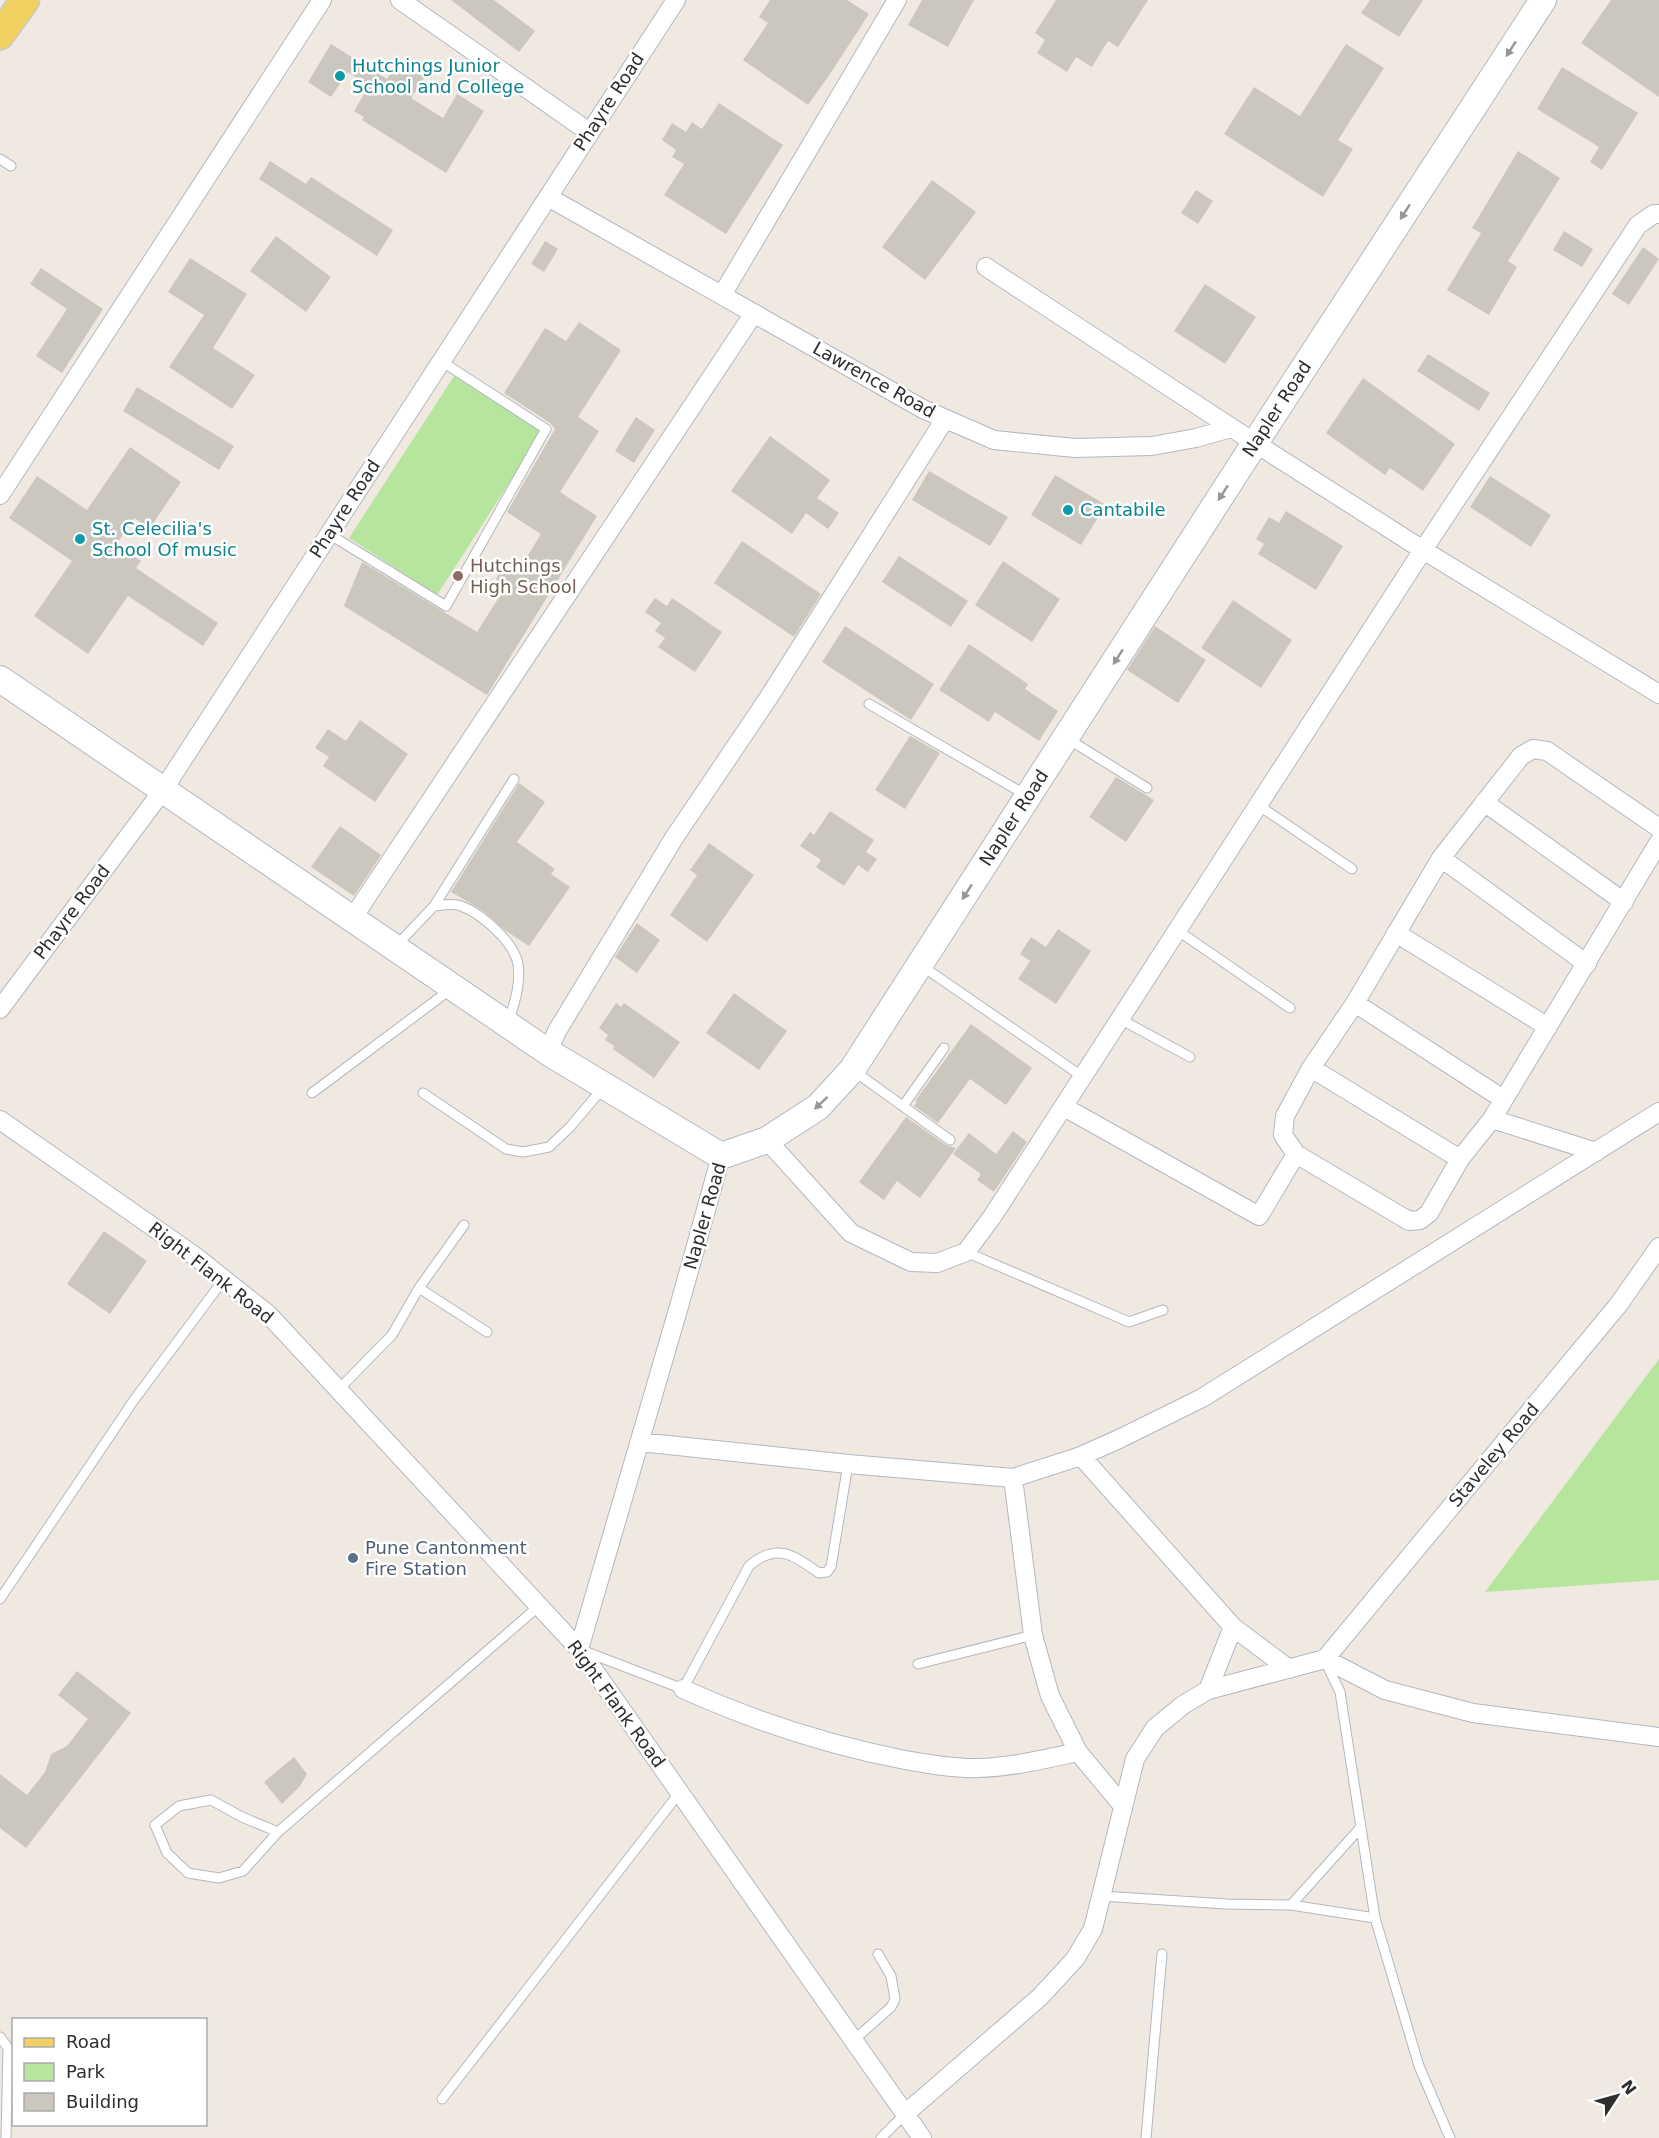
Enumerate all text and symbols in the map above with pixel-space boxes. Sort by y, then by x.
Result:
one-way arrow [1506,41,1517,57]
street label: Phayre Road [569,49,648,155]
place label: Hutchings Junior School and College [352,55,524,97]
marker: Hutchings Junior School and College [333,69,347,83]
one-way arrow [1399,204,1411,220]
street label: Lawrence Road [809,337,939,422]
street label: Napler Road [1238,357,1315,461]
street label: Phayre Road [305,456,384,562]
one-way arrow [1217,484,1229,500]
place label: Cantabile [1080,499,1166,520]
marker: Cantabile [1061,503,1075,517]
place label: St. Celecilia's School Of music [92,518,237,560]
marker: St. Celecilia's School Of music [73,532,87,546]
place label: Hutchings High School [470,555,577,597]
marker: Hutchings High School [451,569,465,583]
one-way arrow [1112,649,1123,665]
street label: Napler Road [975,766,1052,870]
street label: Phayre Road [29,860,114,963]
one-way arrow [961,883,973,899]
one-way arrow [813,1096,828,1110]
street label: Napler Road [679,1160,730,1272]
street label: Right Flank Road [145,1217,278,1328]
street label: Staveley Road [1444,1399,1543,1511]
place label: Pune Cantonment Fire Station [365,1537,527,1579]
marker: Pune Cantonment Fire Station [346,1551,360,1565]
street label: Right Flank Road [563,1636,670,1771]
legend [12,2018,207,2126]
text: Road [66,2031,111,2052]
text: Park [66,2061,105,2082]
north arrow [1587,2066,1647,2126]
text: N [1617,2076,1640,2098]
text: Building [66,2091,139,2112]

